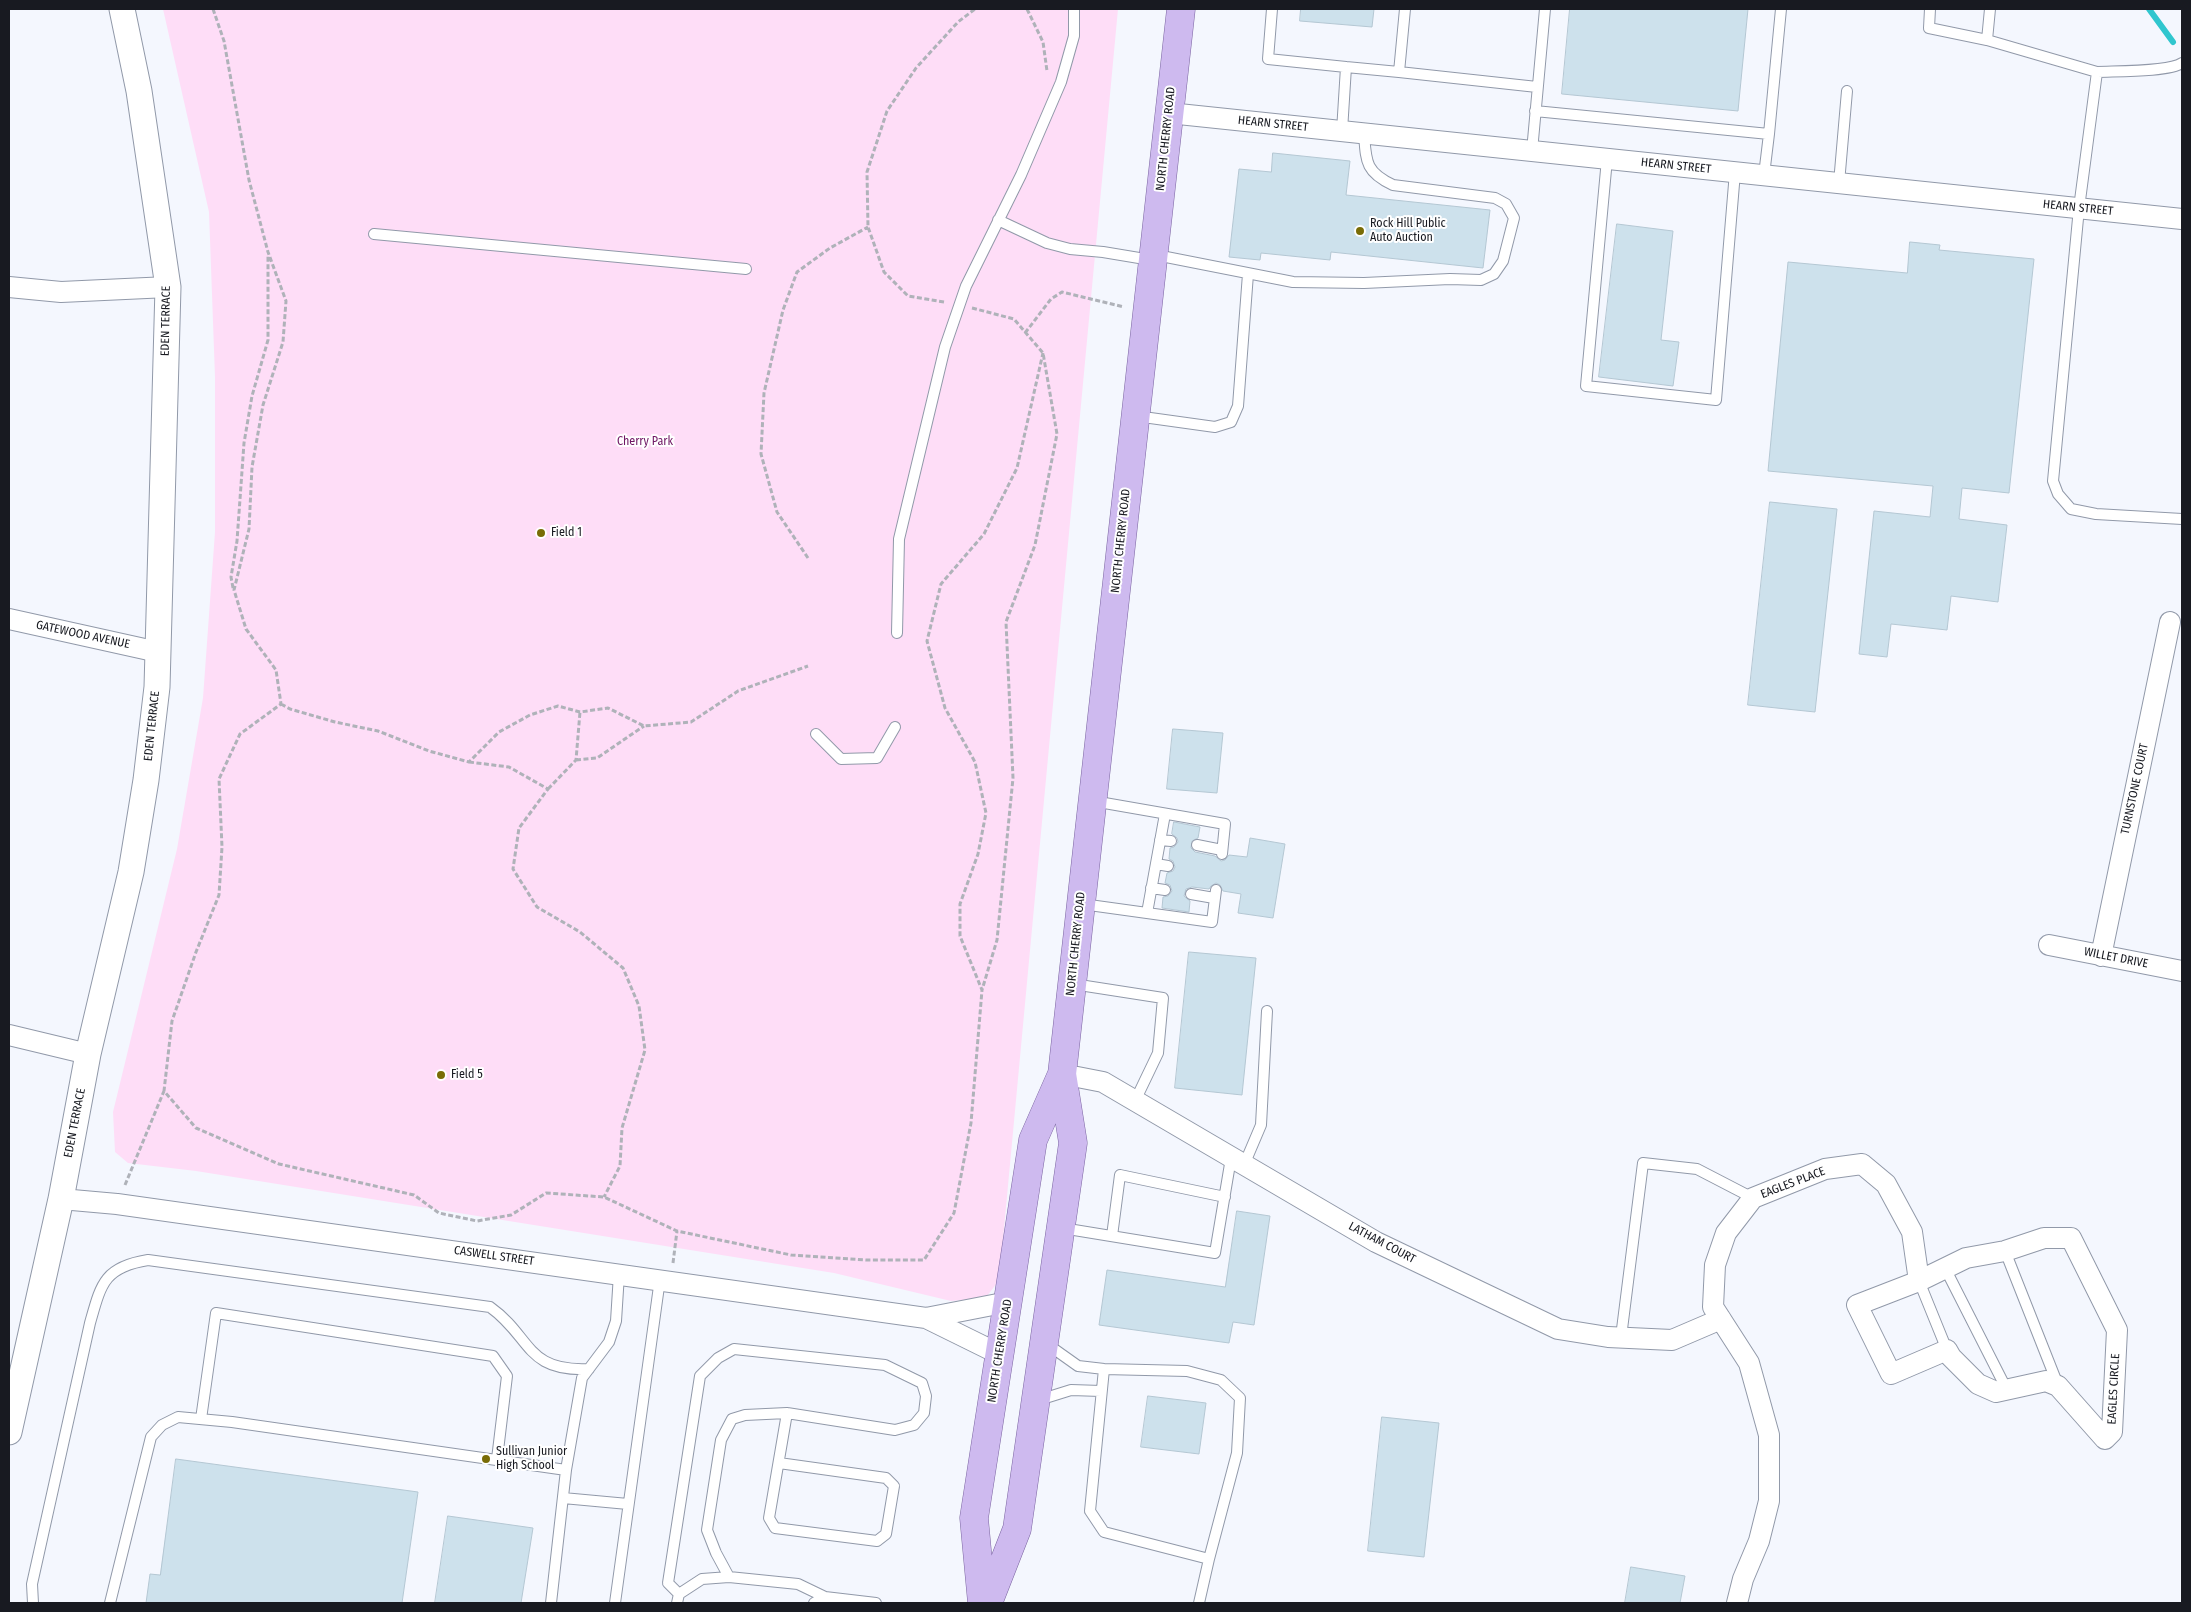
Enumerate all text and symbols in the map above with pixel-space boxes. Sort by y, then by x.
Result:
street label: NORTH CHERRY ROAD [1153,86,1179,192]
street label: HEARN STREET [1237,113,1309,135]
street label: HEARN STREET [1640,155,1712,177]
street label: HEARN STREET [2042,197,2114,219]
place label: Rock Hill Public Auto Auction [1370,217,1446,245]
marker: Rock Hill Public Auto Auction [1354,225,1366,237]
street label: EDEN TERRACE [158,286,174,356]
park label: Cherry Park [617,435,673,449]
street label: NORTH CHERRY ROAD [1108,488,1134,594]
place label: Field 1 [551,526,582,540]
marker: Field 1 [535,527,547,539]
street label: GATEWOOD AVENUE [35,618,131,652]
street label: EDEN TERRACE [141,690,163,762]
street label: TURNSTONE COURT [2118,742,2152,836]
street label: NORTH CHERRY ROAD [1063,891,1089,997]
street label: WILLET DRIVE [2083,945,2149,971]
place label: Field 5 [451,1068,483,1082]
marker: Field 5 [435,1069,447,1081]
street label: EDEN TERRACE [61,1087,89,1159]
street label: EAGLES PLACE [1759,1164,1827,1202]
street label: LATHAM COURT [1346,1219,1418,1267]
street label: CASWELL STREET [453,1243,535,1269]
street label: NORTH CHERRY ROAD [985,1298,1015,1404]
street label: EAGLES CIRCLE [2105,1353,2123,1425]
place label: Sullivan Junior High School [496,1445,567,1473]
marker: Sullivan Junior High School [480,1453,492,1465]

